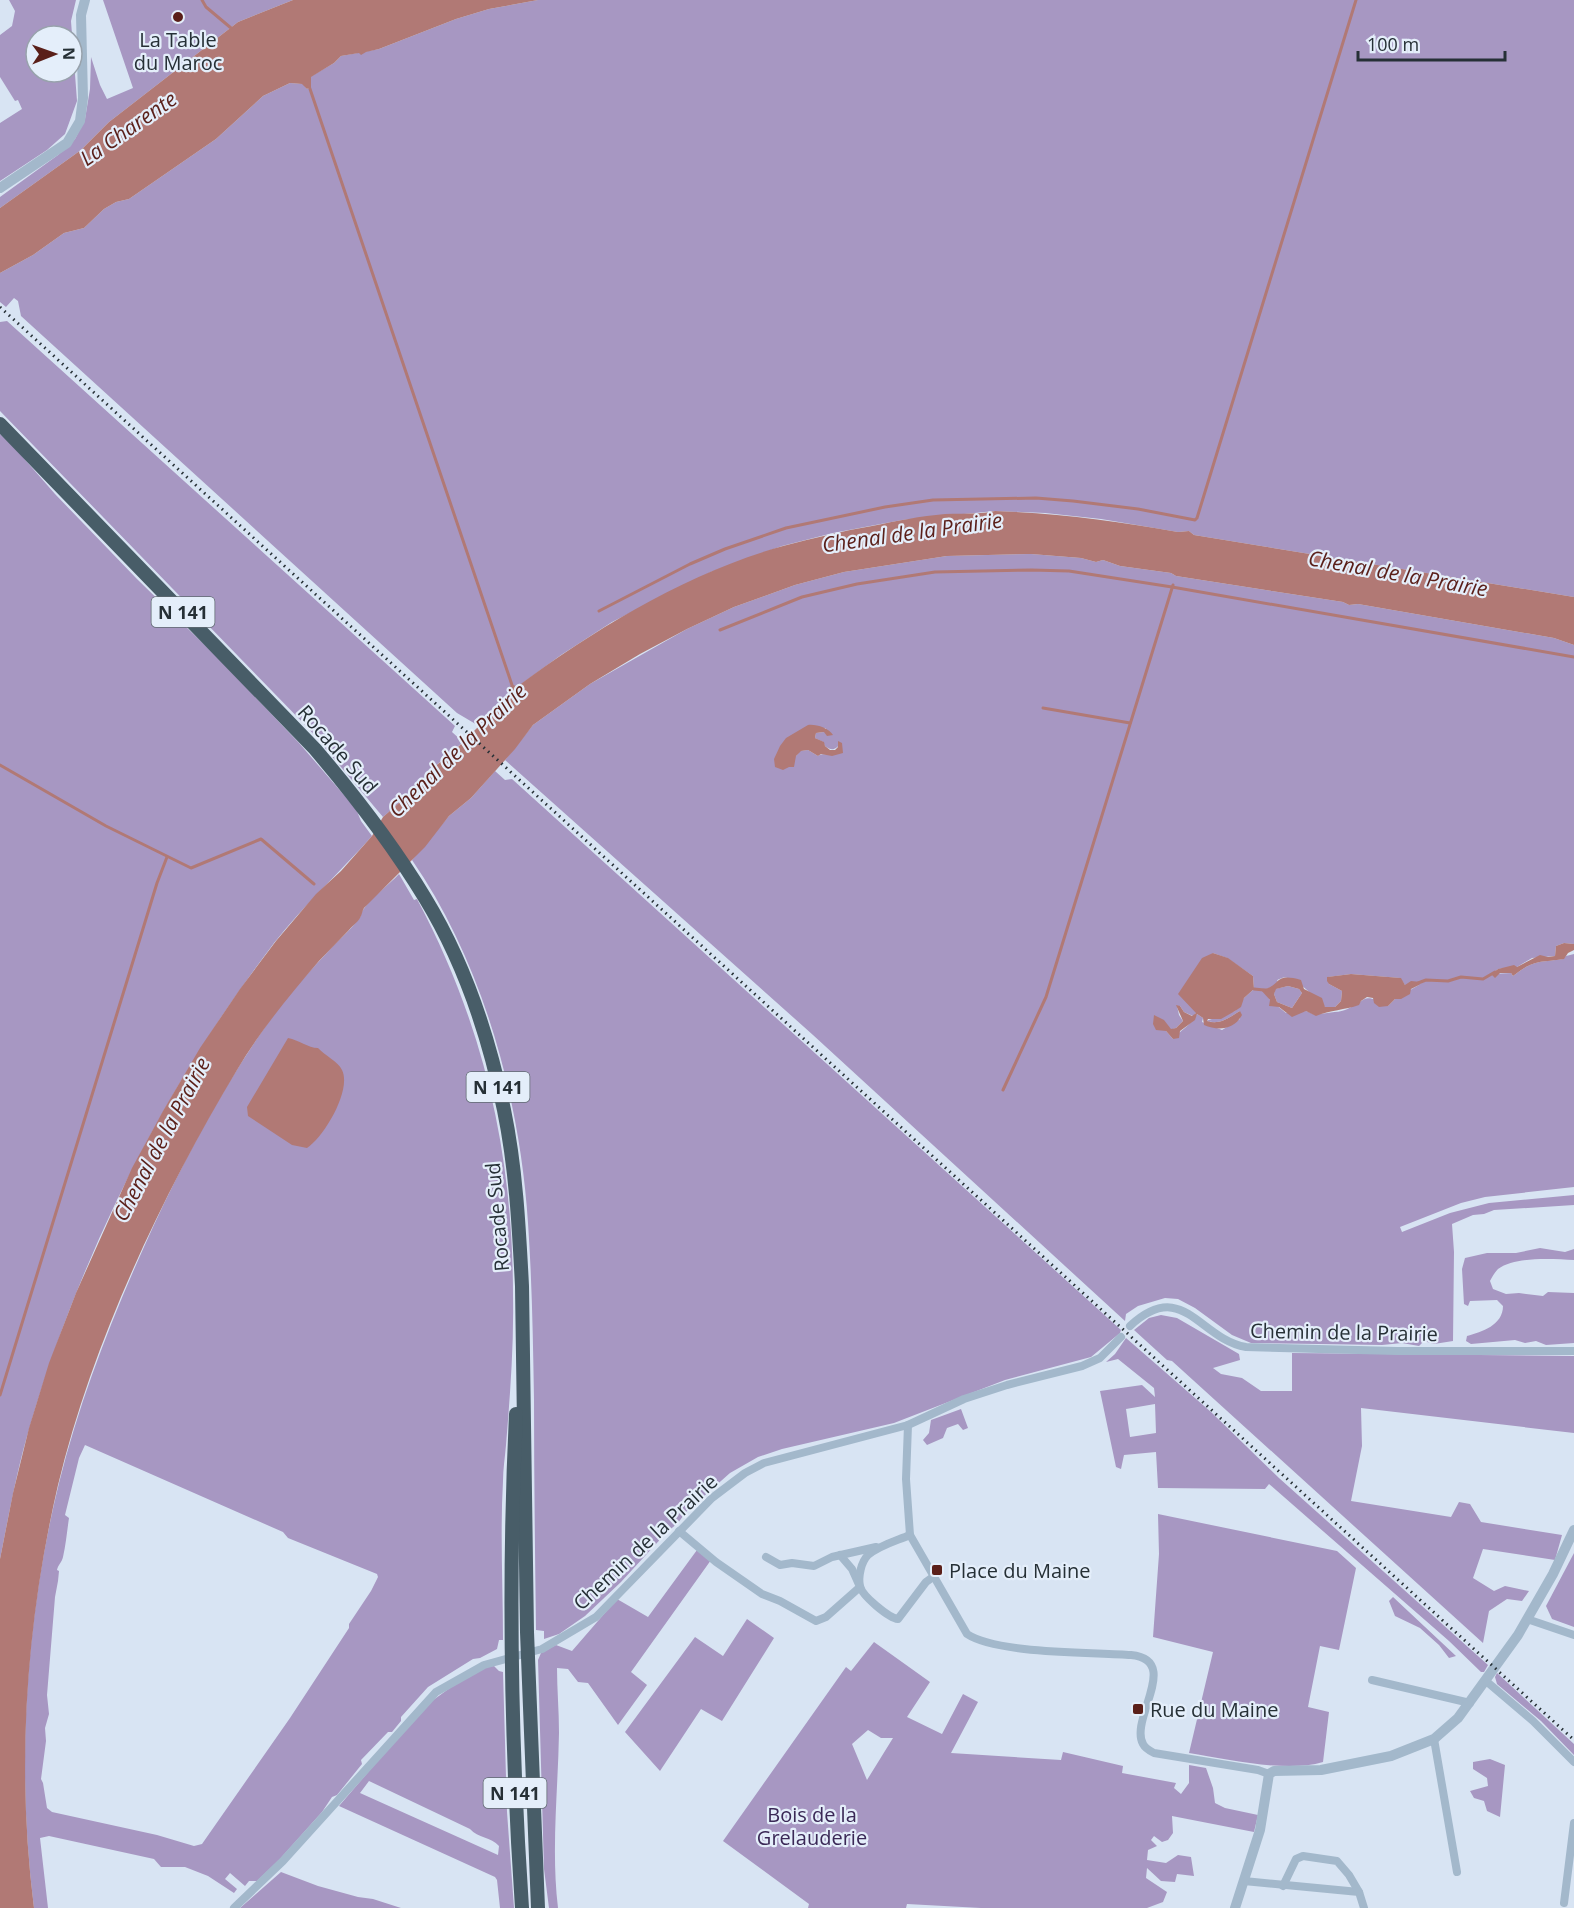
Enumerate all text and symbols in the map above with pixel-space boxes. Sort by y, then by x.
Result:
marker: La Table du Maroc [171,10,185,24]
north arrow [24,24,84,84]
scale bar [1358,24,1505,62]
place label: La Table du Maroc [134,26,222,76]
text: 100 m [1367,32,1419,56]
text: N [58,47,80,60]
water label: La Charente [74,84,182,172]
water label: Chenal de la Prairie [820,505,1004,559]
water label: Chenal de la Prairie [1306,543,1490,603]
road number: N 141 [152,597,214,627]
water label: Chenal de la Prairie [382,677,532,823]
street label: Rocade Sud [292,699,384,799]
water label: Chenal de la Prairie [106,1052,216,1226]
road number: N 141 [466,1072,530,1102]
street label: Rocade Sud [479,1161,515,1273]
street label: Chemin de la Prairie [1250,1317,1438,1347]
street label: Chemin de la Prairie [567,1468,723,1616]
place label: Place du Maine [949,1557,1091,1584]
marker: Place du Maine [930,1563,944,1577]
place label: Rue du Maine [1150,1696,1278,1723]
marker: Rue du Maine [1131,1702,1145,1716]
road number: N 141 [484,1778,546,1808]
park label: Bois de la Grelauderie [757,1801,867,1851]

